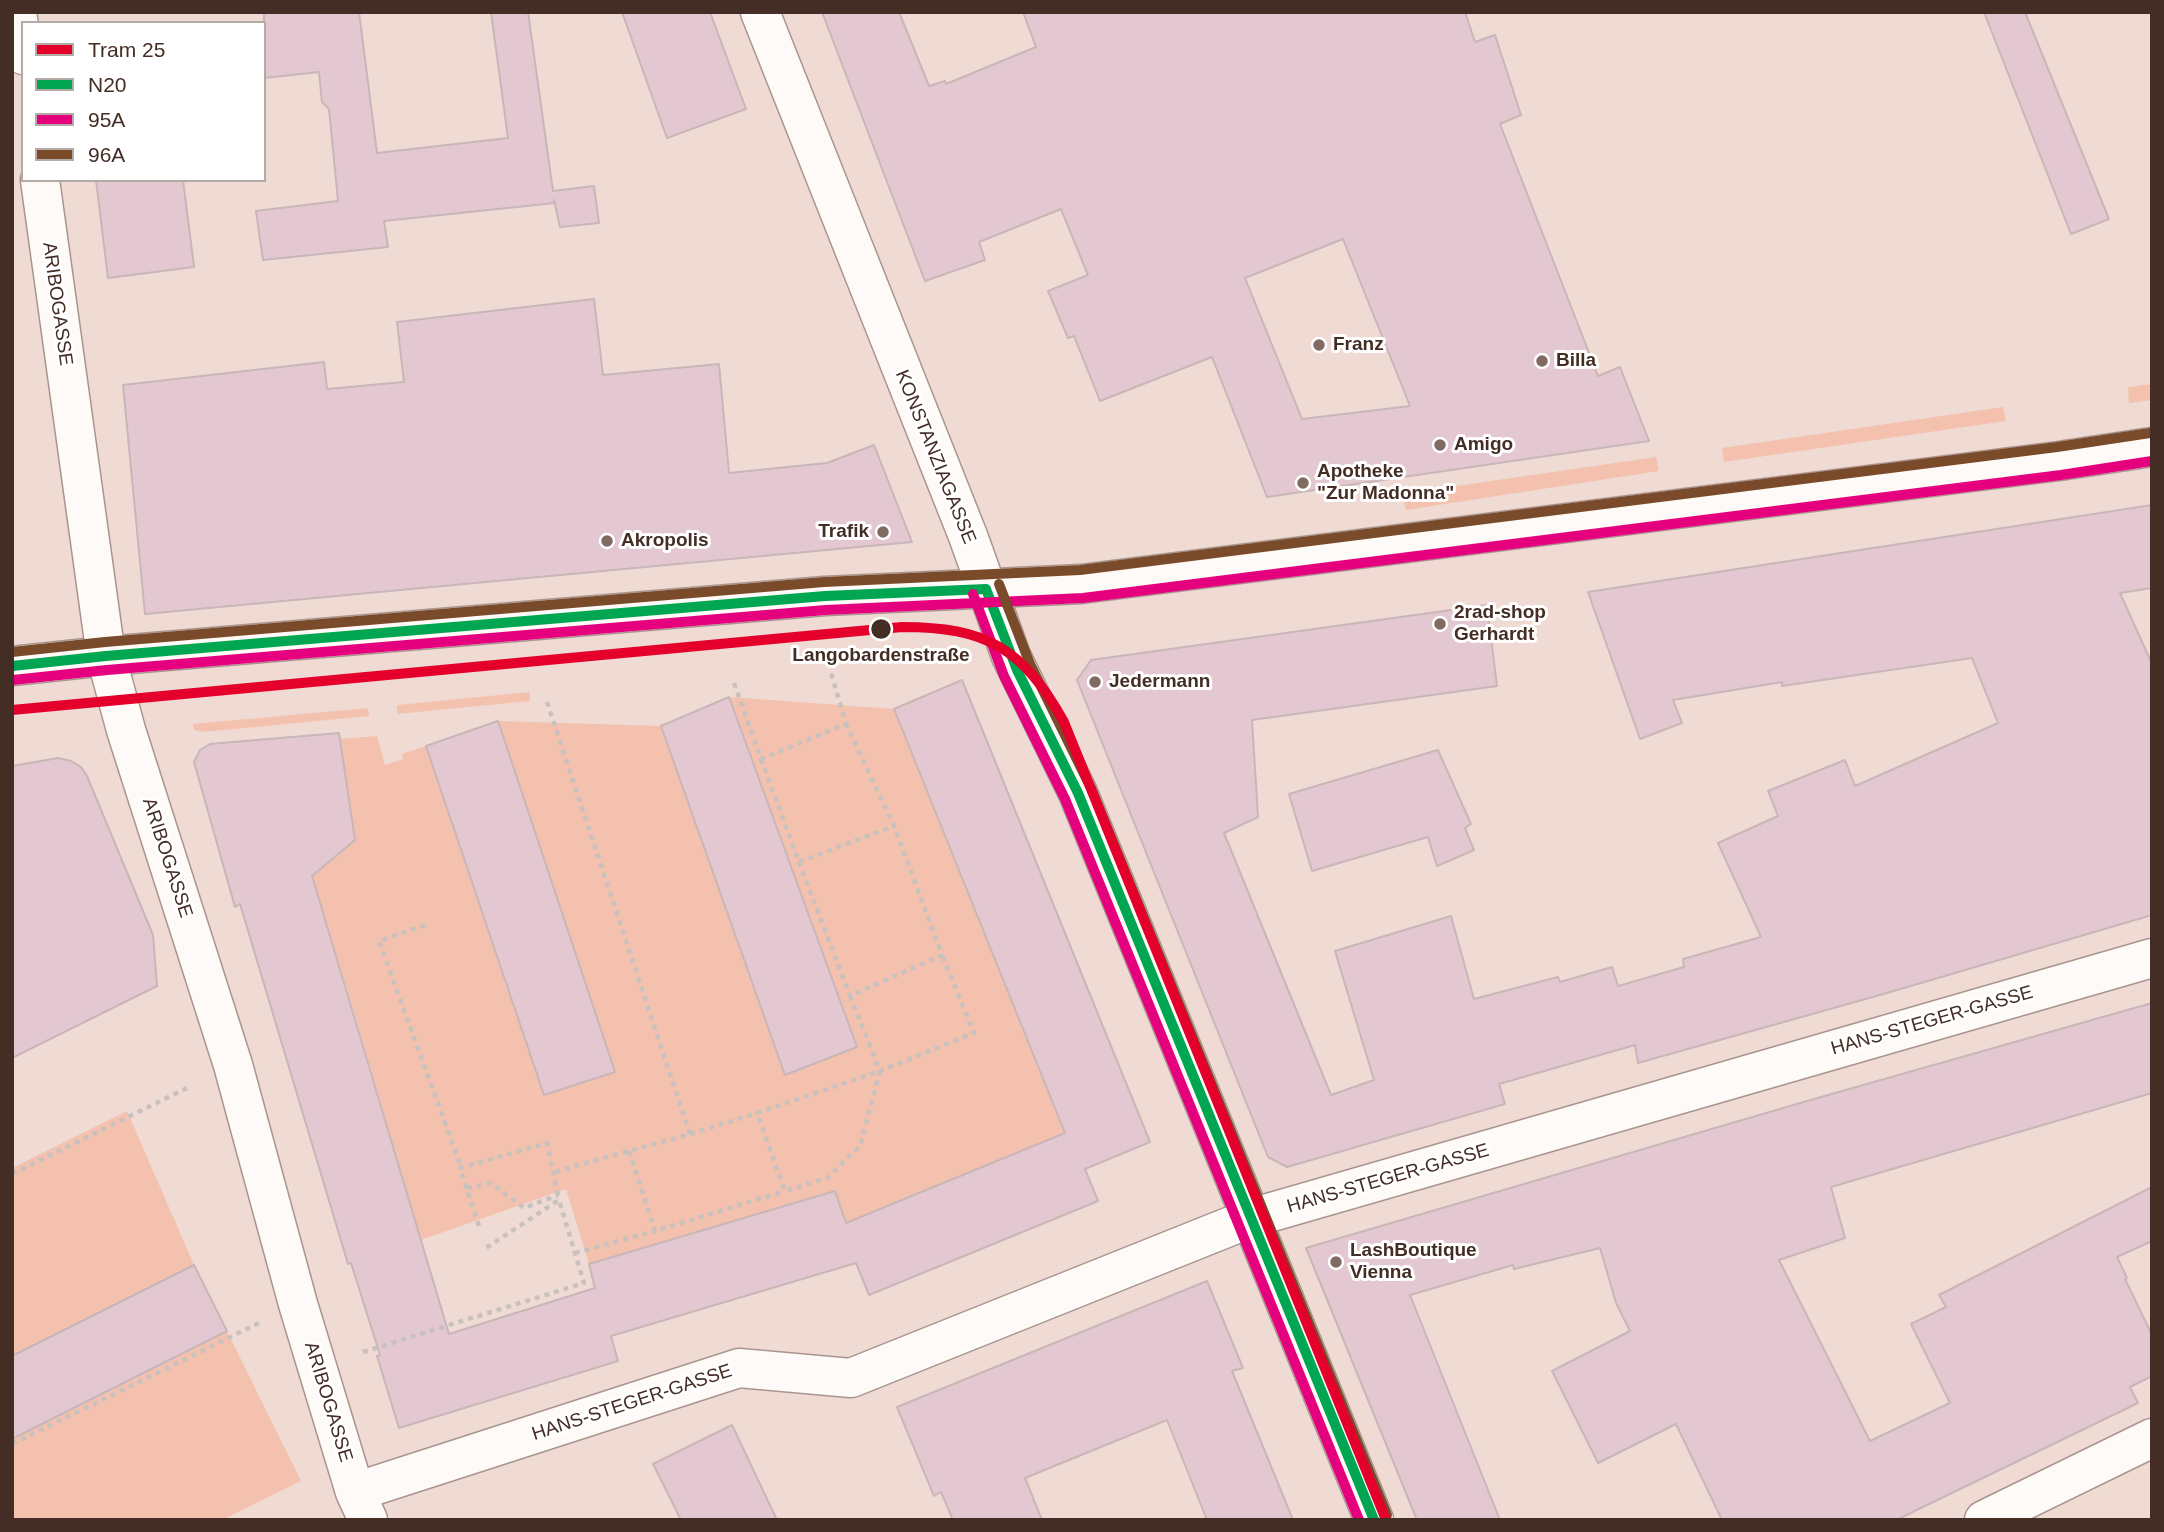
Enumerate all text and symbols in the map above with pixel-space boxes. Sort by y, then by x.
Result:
legend [21,21,266,182]
text: Tram 25 [88,38,165,61]
text: N20 [88,73,127,96]
text: 95A [88,108,125,131]
text: 96A [88,143,125,166]
street label: ARIBOGASSE [37,241,77,367]
place label: Franz [1333,334,1384,356]
marker: Franz [1311,337,1327,353]
place label: Billa [1556,350,1596,372]
marker: Billa [1534,353,1550,369]
street label: KONSTANZIAGASSE [890,367,980,547]
place label: Amigo [1454,434,1513,456]
marker: Amigo [1432,437,1448,453]
place label: Apotheke "Zur Madonna" [1317,461,1454,505]
marker: Apotheke "Zur Madonna" [1295,475,1311,491]
place label: Trafik [818,521,869,543]
marker: Trafik [875,524,891,540]
place label: Akropolis [621,530,709,552]
marker: Akropolis [599,533,615,549]
place label: 2rad-shop Gerhardt [1454,602,1546,646]
marker: 2rad-shop Gerhardt [1432,616,1448,632]
marker: Langobardenstraße [869,617,893,641]
place label: Langobardenstraße [792,645,970,667]
place label: Jedermann [1109,671,1210,693]
marker: Jedermann [1087,674,1103,690]
street label: ARIBOGASSE [137,795,197,921]
street label: HANS-STEGER-GASSE [1828,981,2036,1061]
street label: HANS-STEGER-GASSE [1284,1139,1492,1219]
place label: LashBoutique Vienna [1350,1240,1477,1284]
marker: LashBoutique Vienna [1328,1254,1344,1270]
street label: ARIBOGASSE [299,1339,357,1465]
street label: HANS-STEGER-GASSE [529,1360,735,1446]

